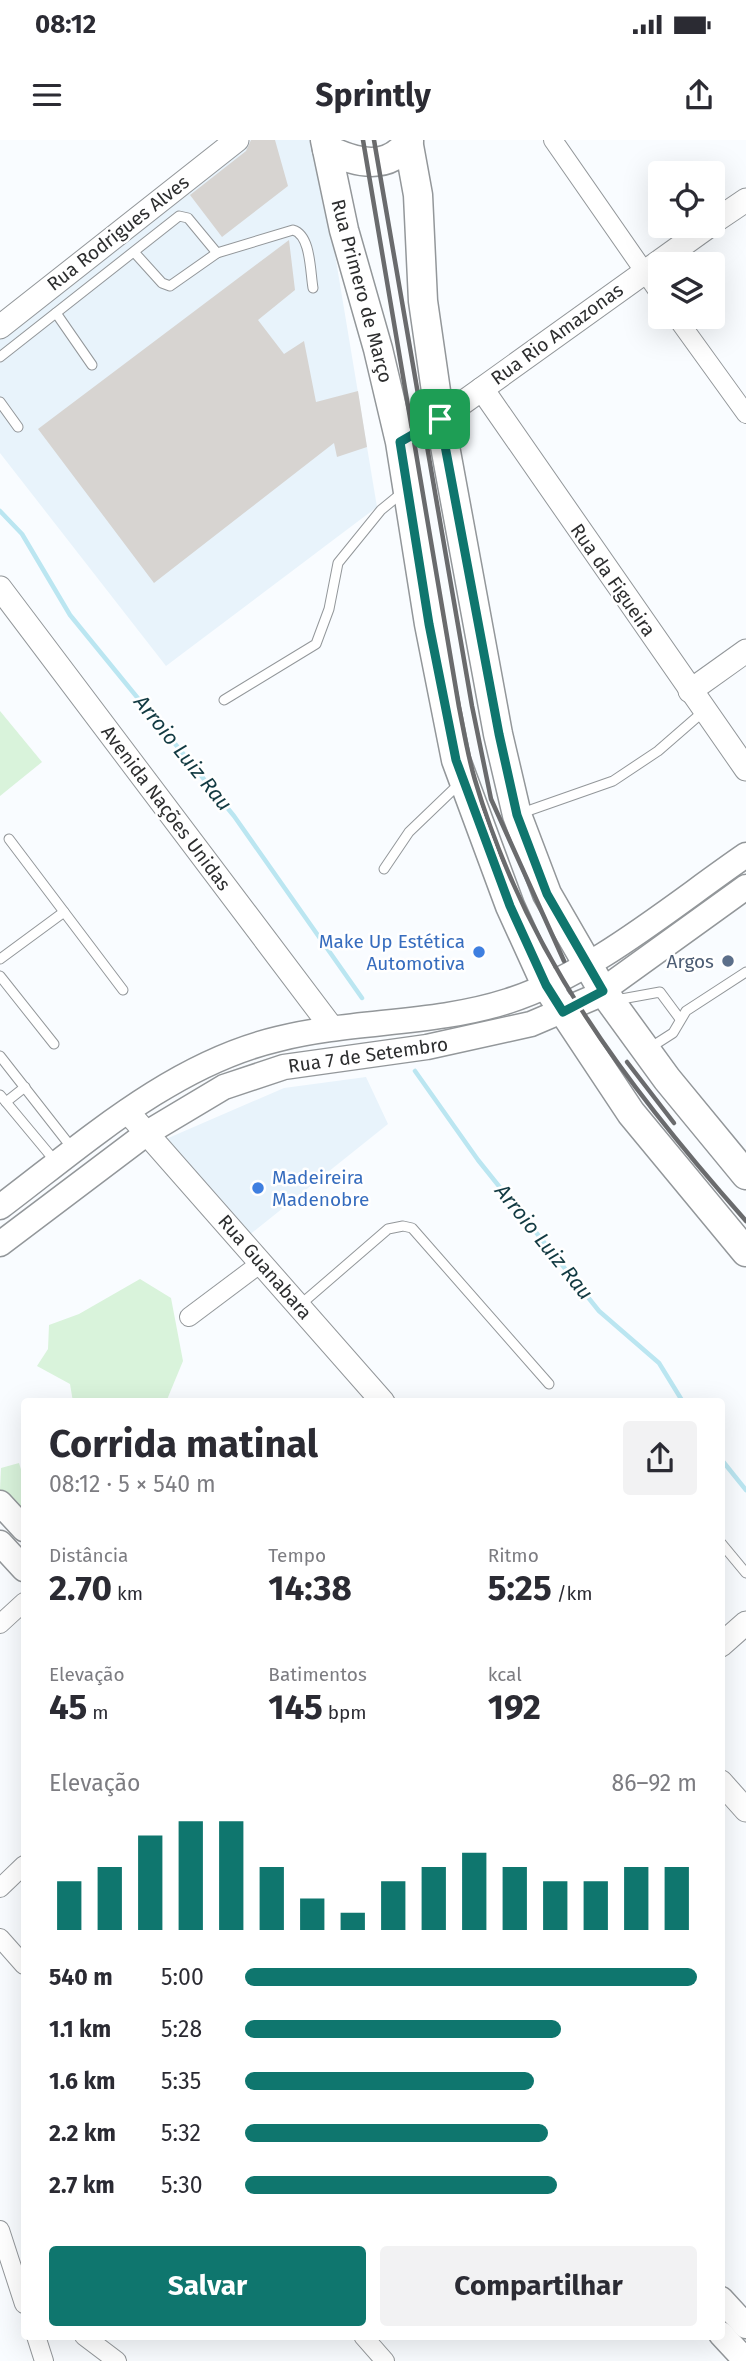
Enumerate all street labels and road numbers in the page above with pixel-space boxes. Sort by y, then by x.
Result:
street label: Rua Rodrigues Alves [42,170,194,296]
street label: Rua Primero de Março [326,197,398,385]
street label: Rua Rio Amazonas [486,278,628,390]
street label: Rua da Figueira [566,519,660,641]
street label: Avenida Nações Unidas [96,721,236,895]
street label: Rua 7 de Setembro [287,1032,449,1078]
street label: Rua Guanabara [213,1210,317,1324]

